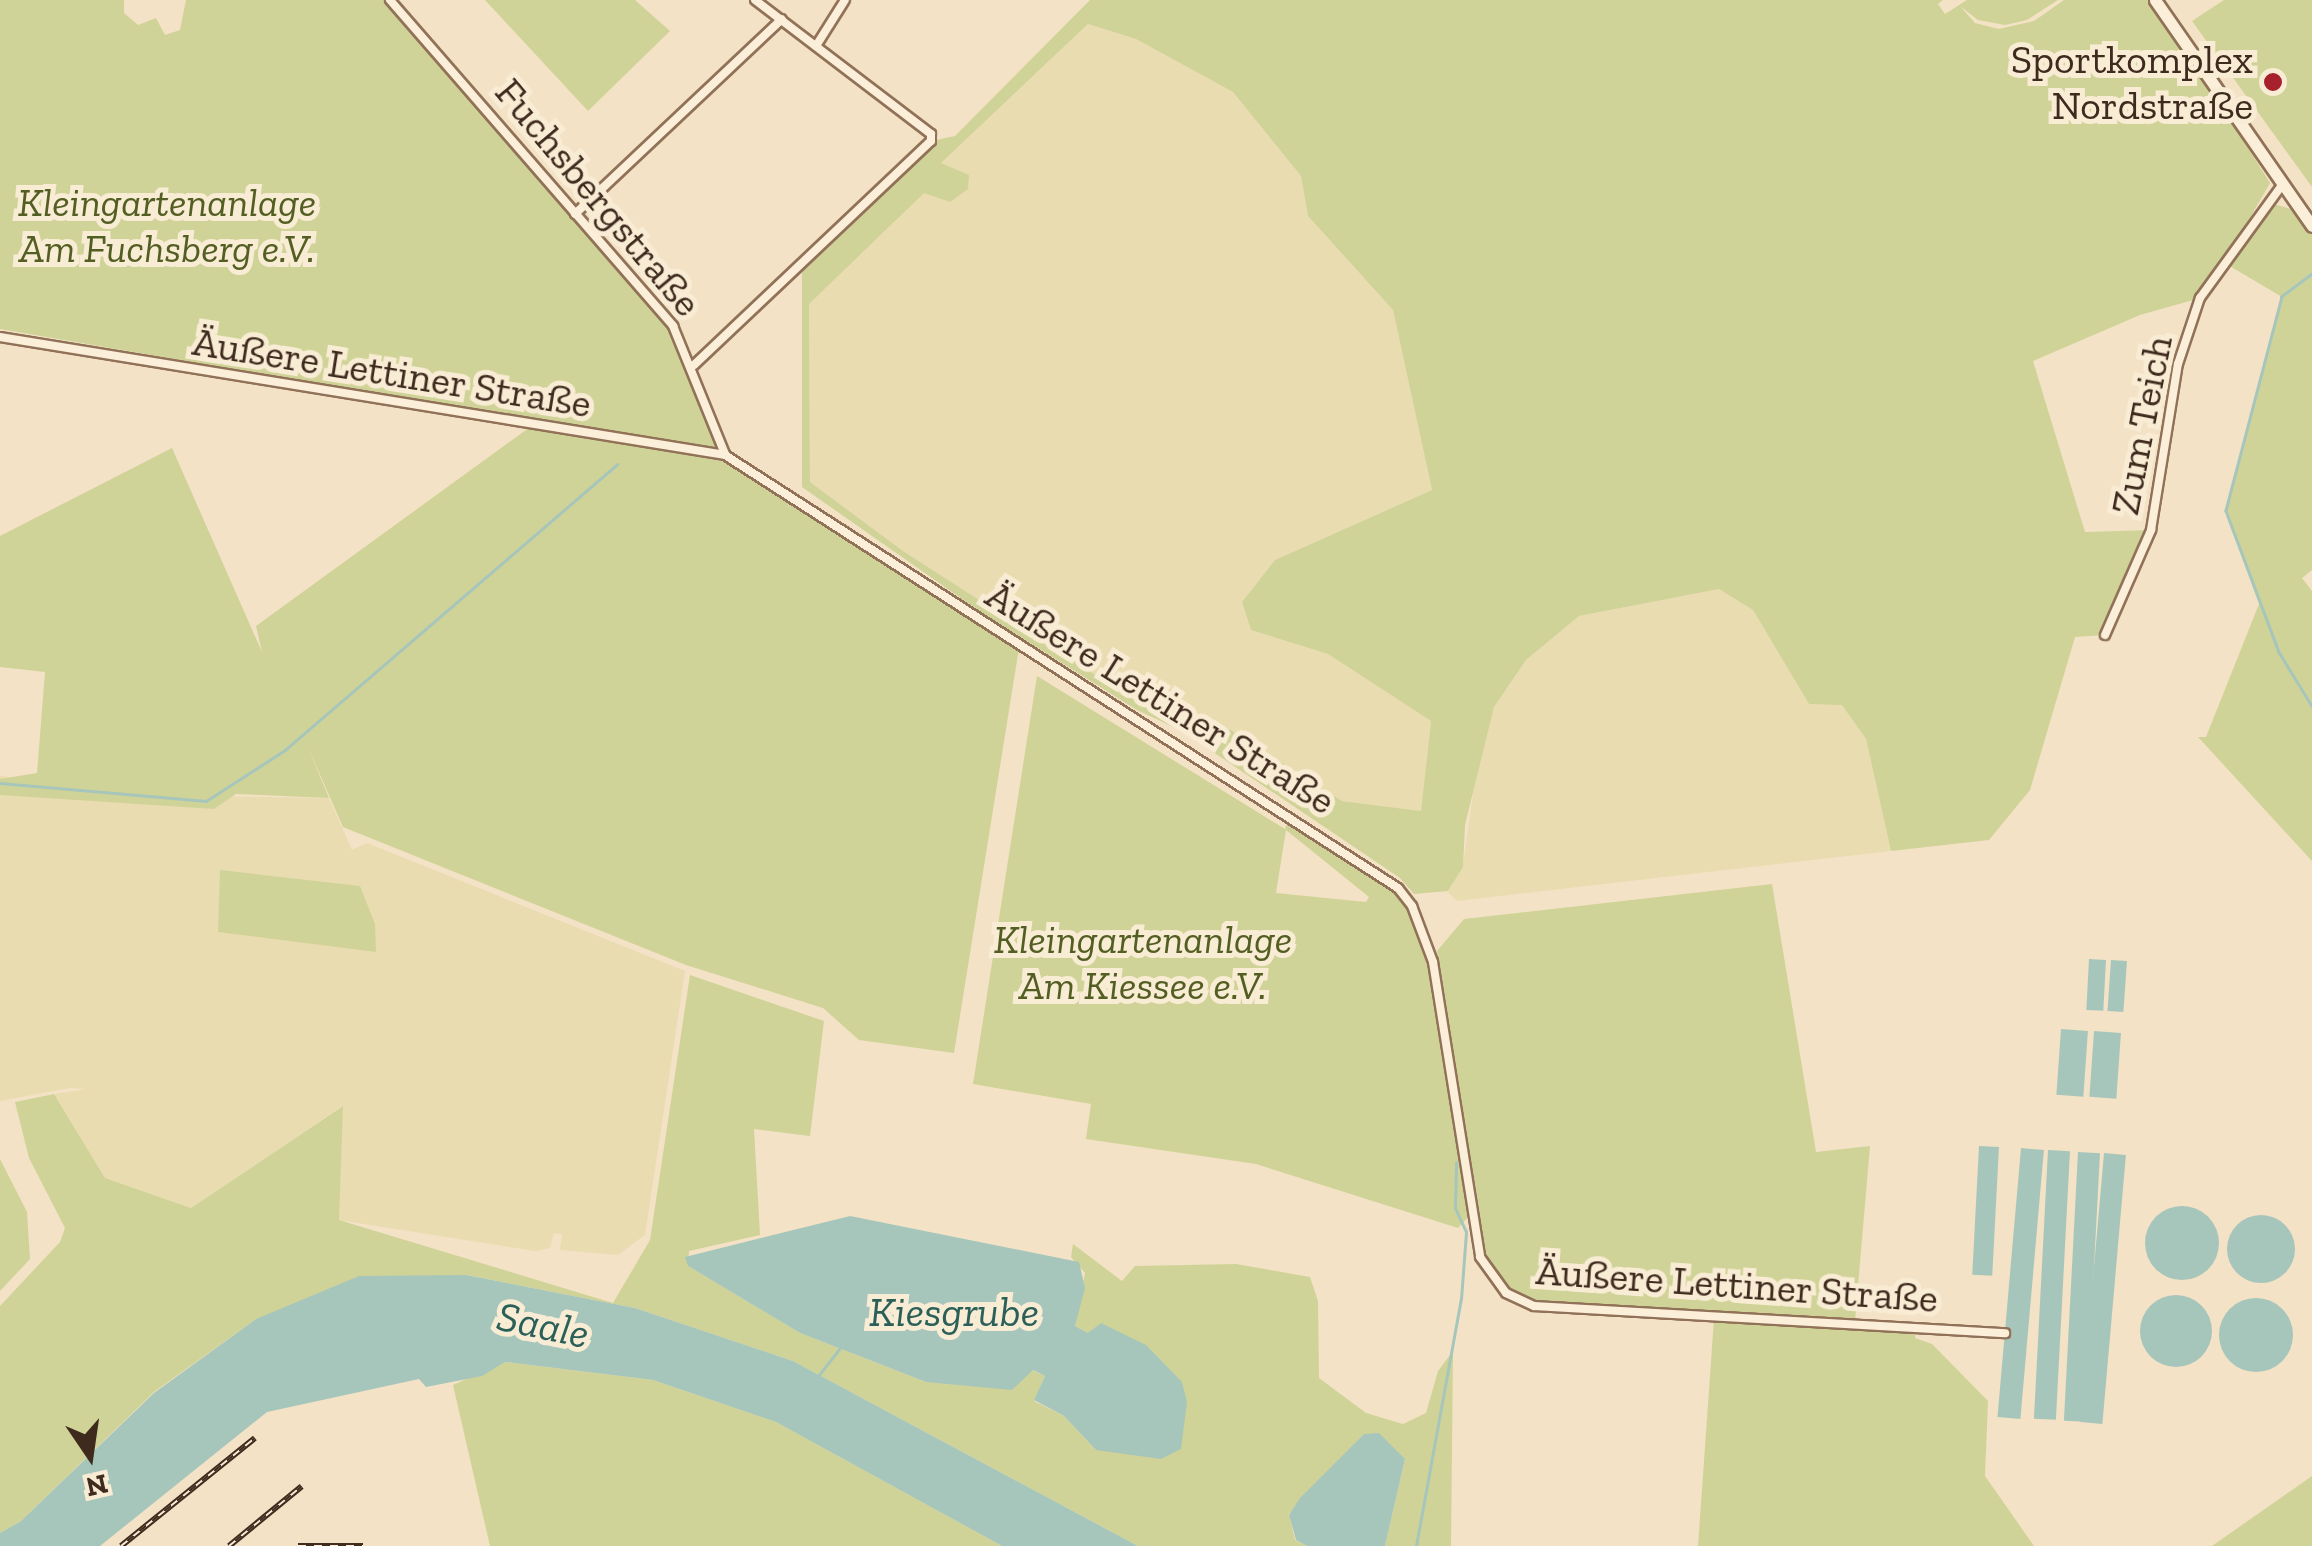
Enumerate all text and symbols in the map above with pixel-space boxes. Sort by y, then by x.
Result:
place label: Sportkomplex Nordstraße [2011,35,2253,129]
street label: Fuchsbergstraße [486,68,712,326]
marker: Sportkomplex Nordstraße [2262,71,2284,93]
park label: Kleingartenanlage Am Fuchsberg e.V. [18,178,316,272]
street label: Äußere Lettiner Straße [189,317,595,427]
street label: Zum Teich [2100,331,2182,519]
street label: Äußere Lettiner Straße [977,570,1345,824]
park label: Kleingartenanlage Am Kiessee e.V. [994,915,1292,1009]
street label: Äußere Lettiner Straße [1534,1246,1940,1322]
water label: Kiesgrube [869,1287,1039,1337]
water label: Saale [492,1291,594,1359]
north arrow [40,1406,140,1506]
text: N [83,1467,111,1504]

